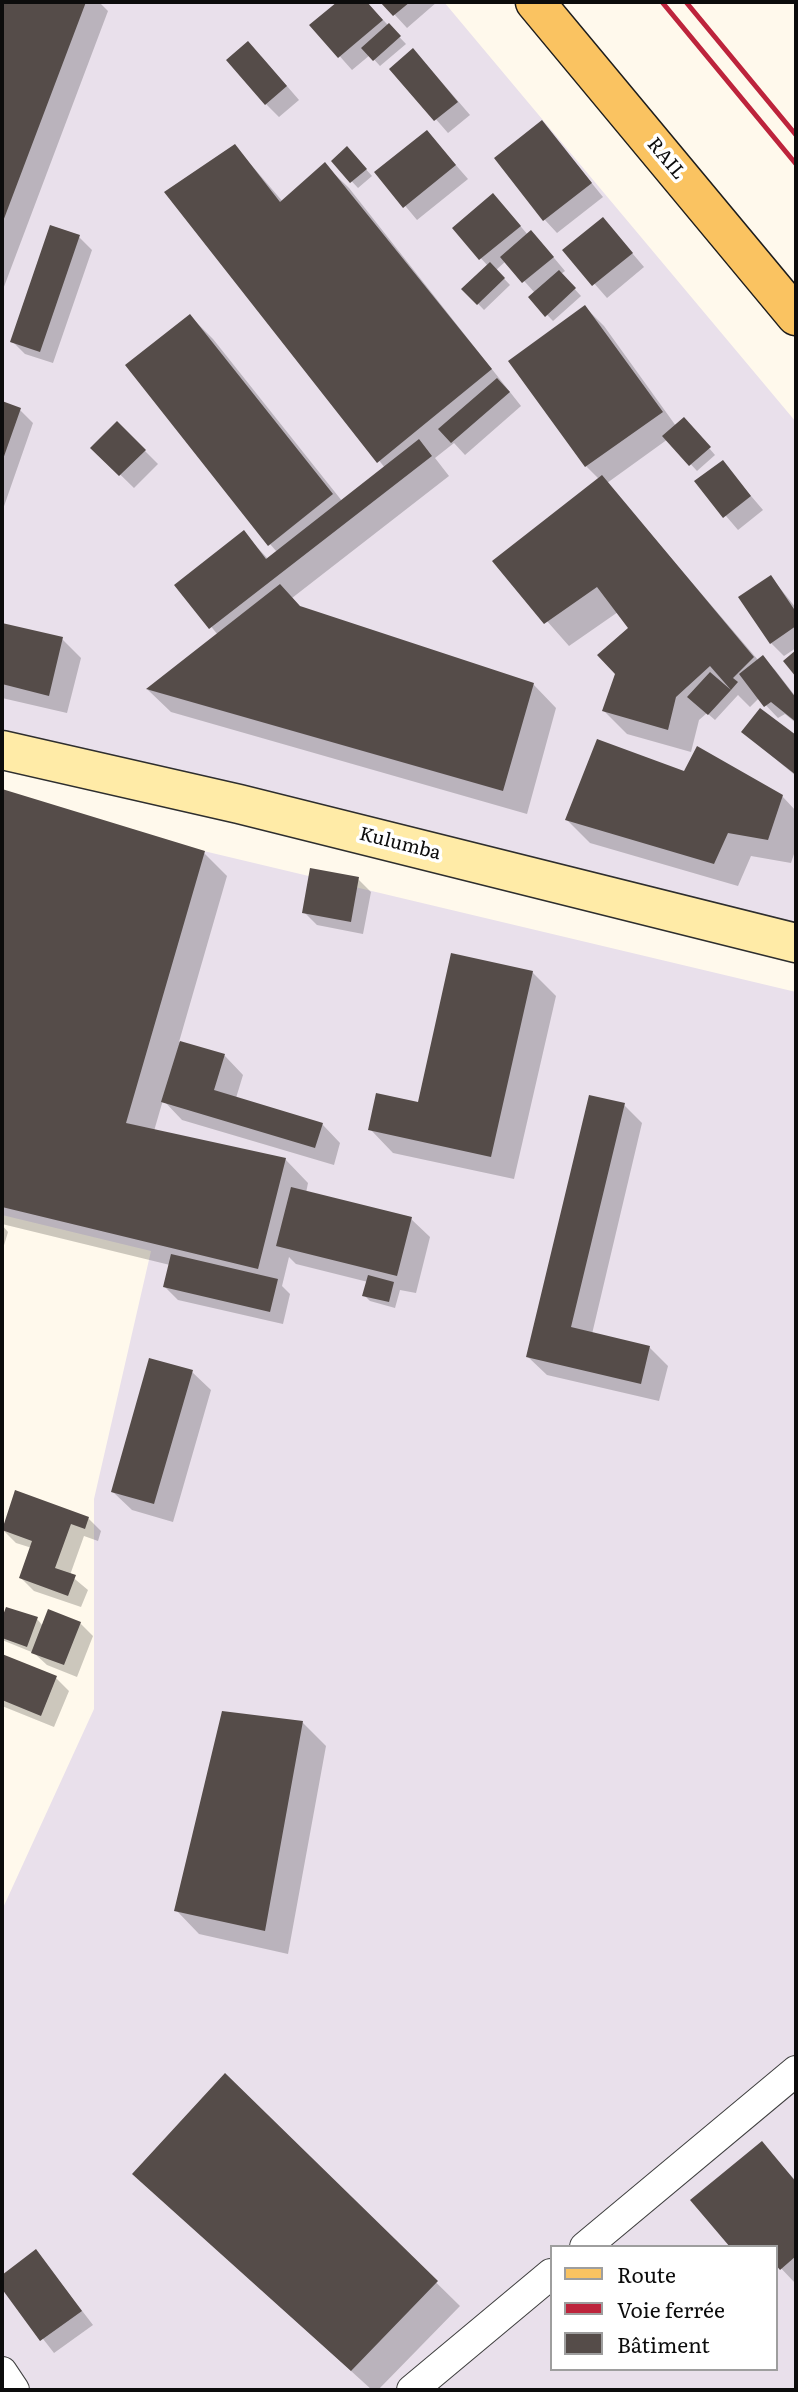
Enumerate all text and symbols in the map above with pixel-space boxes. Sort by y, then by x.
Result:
street label: RAIL [642,133,690,185]
street label: Kulumba [357,823,443,865]
legend [550,2245,777,2371]
text: Route [617,2258,676,2289]
text: Voie ferrée [617,2293,725,2324]
text: Bâtiment [617,2328,710,2359]

